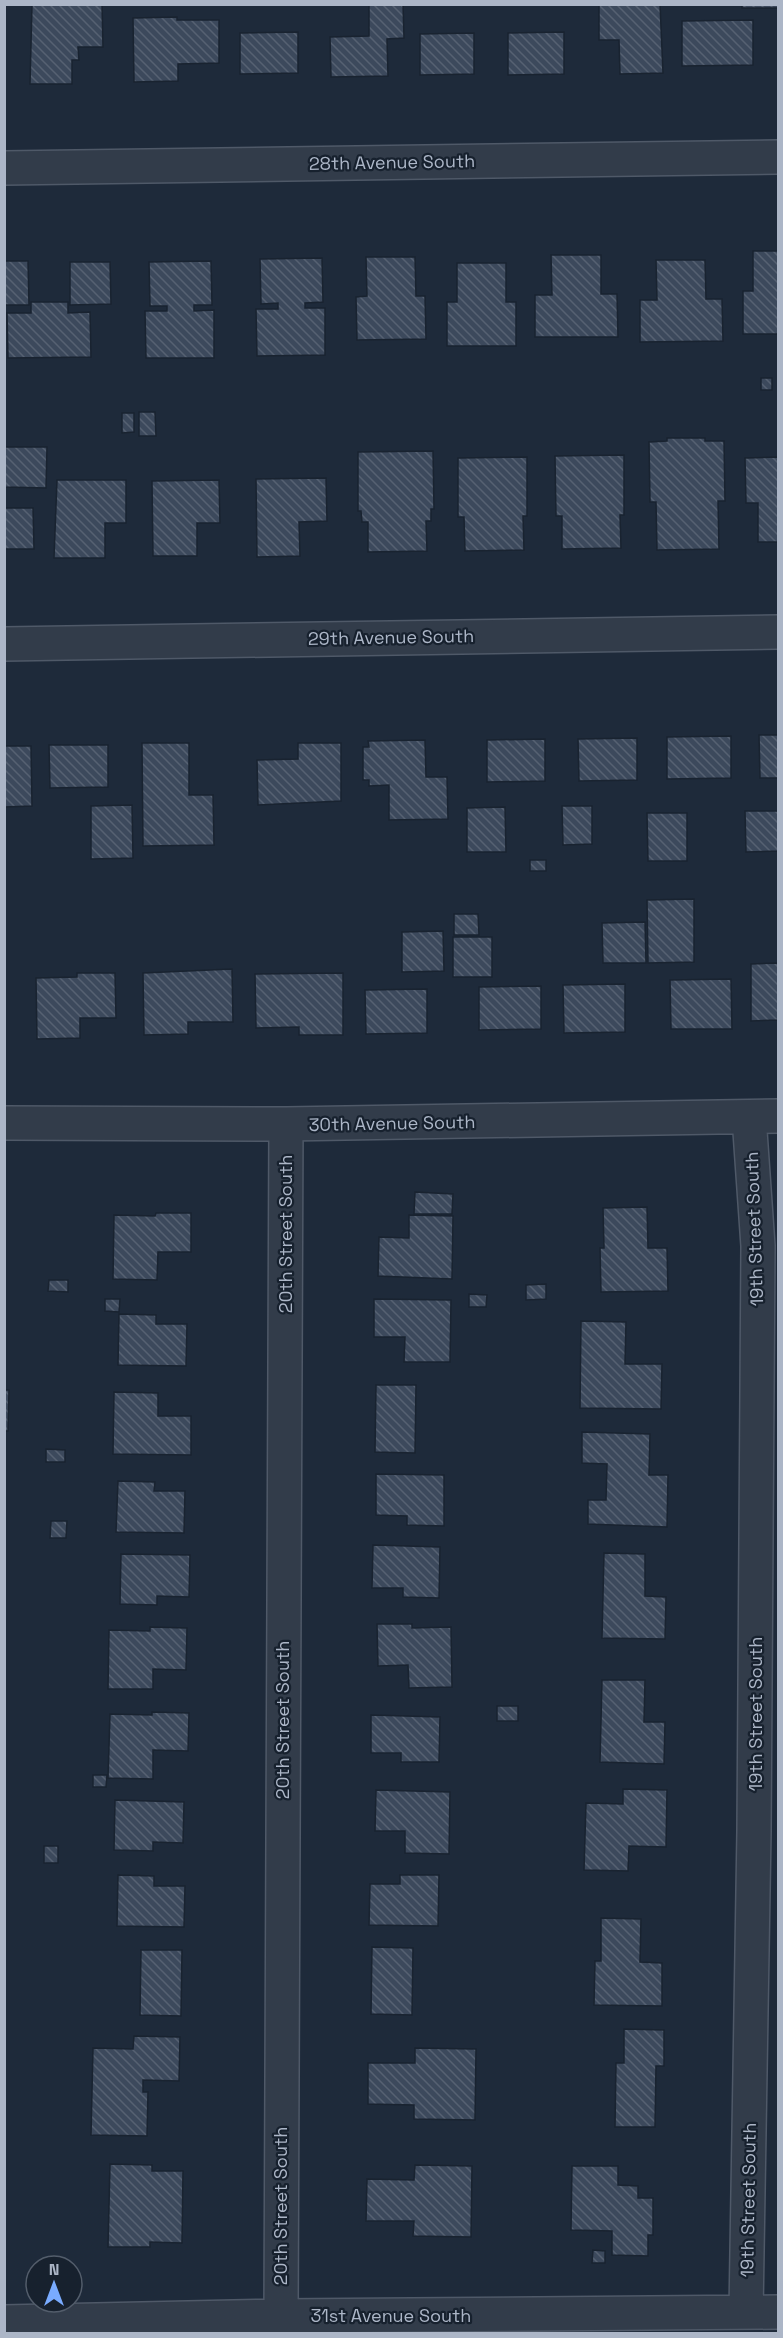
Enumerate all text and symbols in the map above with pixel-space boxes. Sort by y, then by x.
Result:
street label: 28th Avenue South [309,149,475,175]
street label: 29th Avenue South [308,624,474,650]
street label: 30th Avenue South [308,1110,476,1136]
street label: 19th Street South [740,1151,768,1307]
street label: 20th Street South [274,1155,297,1313]
street label: 19th Street South [744,1637,767,1791]
street label: 20th Street South [271,1641,294,1799]
street label: 19th Street South [735,2123,761,2277]
street label: 20th Street South [269,2127,292,2285]
north arrow [24,2254,84,2314]
text: N [49,2259,59,2280]
street label: 31st Avenue South [311,2304,471,2327]

